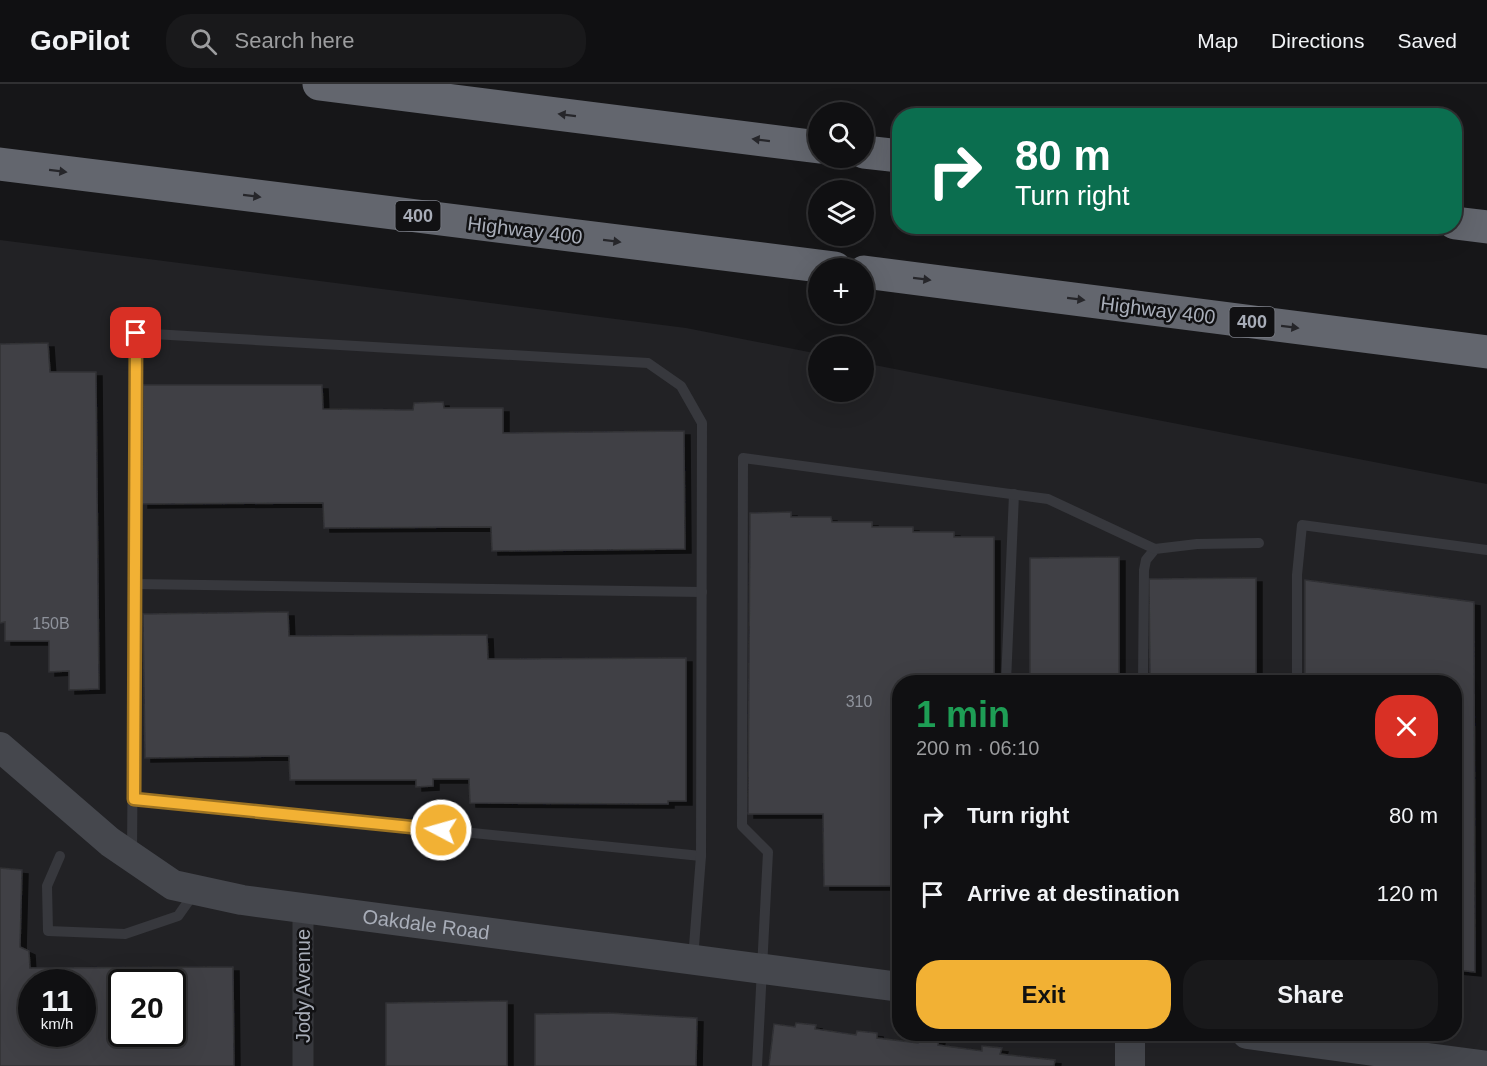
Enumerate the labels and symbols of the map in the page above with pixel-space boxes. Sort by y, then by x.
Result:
one-way arrow [558,111,577,120]
one-way arrow [751,135,770,145]
one-way arrow [49,167,68,176]
one-way arrow [242,191,261,200]
road number: 400 [396,201,440,231]
street label: Highway 400 [466,212,584,248]
one-way arrow [602,236,621,245]
one-way arrow [913,275,932,284]
street label: Highway 400 [1099,292,1217,328]
one-way arrow [1066,294,1085,303]
pin [110,307,161,358]
road number: 400 [1230,307,1274,337]
one-way arrow [1280,322,1299,331]
house number: 150B [32,615,70,632]
house number: 310 [846,693,872,710]
position arrow [409,798,473,862]
street label: Oakdale Road [361,905,491,944]
street label: Jody Avenue [292,929,314,1043]
speed limit sign: 20 [108,969,186,1047]

